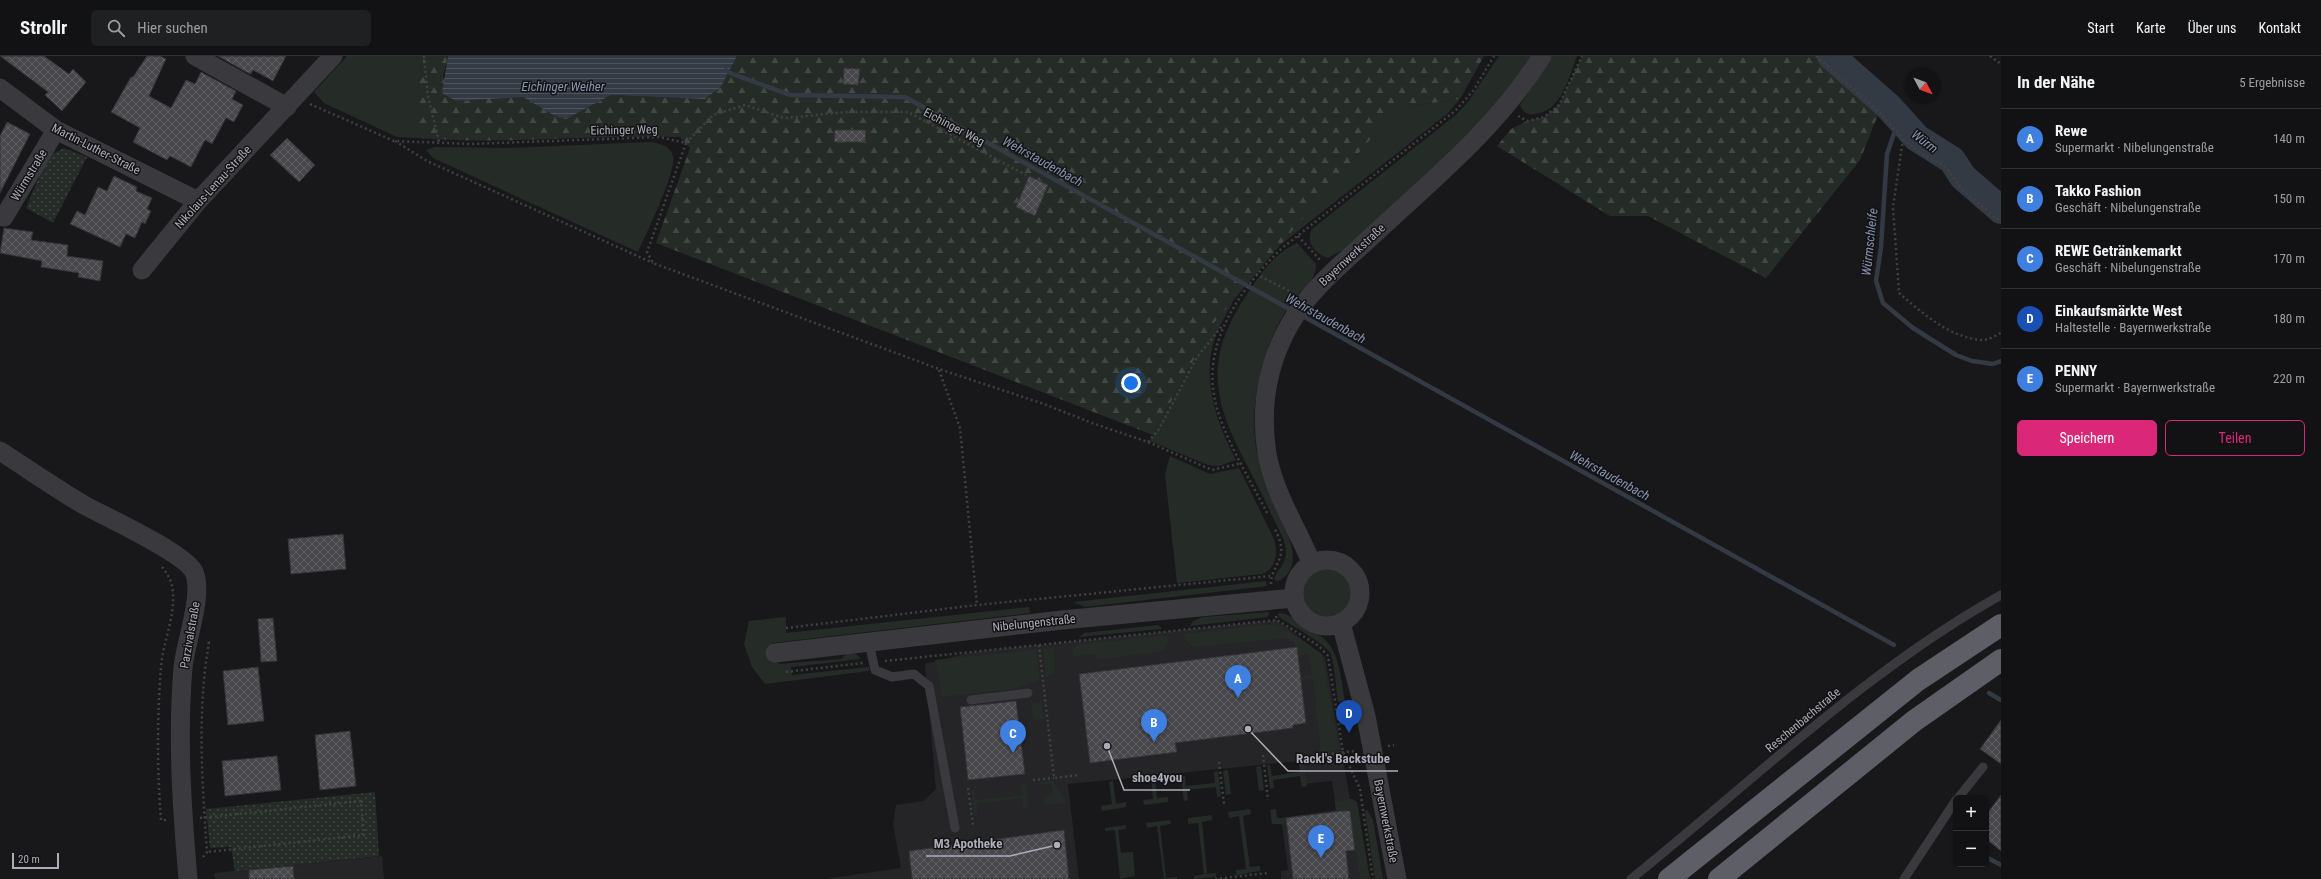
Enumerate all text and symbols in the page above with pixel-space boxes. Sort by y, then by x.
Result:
search box [91,10,371,46]
text: Strollr [20,16,67,39]
icon: search [105,17,127,39]
text: Hier suchen [137,19,208,37]
text: Start [2087,20,2114,36]
text: Karte [2136,20,2166,36]
text: Über uns [2188,20,2236,36]
text: Kontakt [2258,20,2301,36]
north arrow [1905,68,1941,104]
text: In der Nähe [2017,72,2095,92]
text: 5 Ergebnisse [2239,75,2305,90]
water label: Eichinger Weiher [521,79,606,94]
street label: Eichinger Weg [921,105,987,149]
street label: Martin-Luther-Straße [49,121,143,178]
street label: Eichinger Weg [590,122,658,138]
text: Rewe [2055,122,2087,140]
water label: Würm [1909,127,1941,156]
text: A [2026,131,2034,146]
text: 140 m [2273,131,2305,146]
water label: Wehrstaudenbach [1000,133,1085,190]
text: Supermarkt · Nibelungenstraße [2055,140,2214,155]
street label: Nikolaus-Lenau-Straße [172,142,254,231]
street label: Würmstraße [8,146,50,203]
text: Takko Fashion [2055,182,2141,200]
text: B [2026,191,2034,206]
text: 150 m [2273,191,2305,206]
text: Geschäft · Nibelungenstraße [2055,200,2201,215]
water label: Würmschleife [1858,207,1881,277]
street label: Bayernwerkstraße [1316,221,1388,289]
text: REWE Getränkemarkt [2055,242,2182,260]
text: C [2026,251,2034,266]
text: 170 m [2273,251,2305,266]
text: Geschäft · Nibelungenstraße [2055,260,2201,275]
water label: Wehrstaudenbach [1283,290,1368,347]
text: Einkaufsmärkte West [2055,302,2182,320]
text: D [2026,311,2034,326]
text: 180 m [2273,311,2305,326]
text: Haltestelle · Bayernwerkstraße [2055,320,2211,335]
text: PENNY [2055,362,2097,380]
text: E [2027,371,2033,386]
text: 220 m [2273,371,2305,386]
your location [1121,373,1141,393]
text: Supermarkt · Bayernwerkstraße [2055,380,2215,395]
button: Speichern [2017,420,2157,456]
button: Teilen [2165,420,2305,456]
water label: Wehrstaudenbach [1567,447,1652,504]
street label: Parzivalstraße [177,600,203,670]
street label: Nibelungenstraße [992,612,1077,634]
pin: A [1225,665,1251,698]
street label: Reschenbachstraße [1763,684,1844,755]
pin: D [1336,700,1362,733]
pin: B [1141,709,1167,742]
pin: C [1000,720,1026,753]
callout: Rackl's Backstube [1288,746,1398,771]
text: Rackl's Backstube [1296,751,1390,766]
callout: shoe4you [1124,765,1190,790]
text: shoe4you [1132,770,1182,785]
street label: Bayernwerkstraße [1371,778,1401,864]
map controls [1953,795,1989,867]
button: + [1953,795,1989,831]
pin: E [1308,825,1334,858]
callout: M3 Apotheke [926,831,1010,856]
button: − [1953,831,1989,867]
text: M3 Apotheke [934,836,1002,851]
scale bar [12,851,59,870]
text: 20 m [18,853,40,866]

